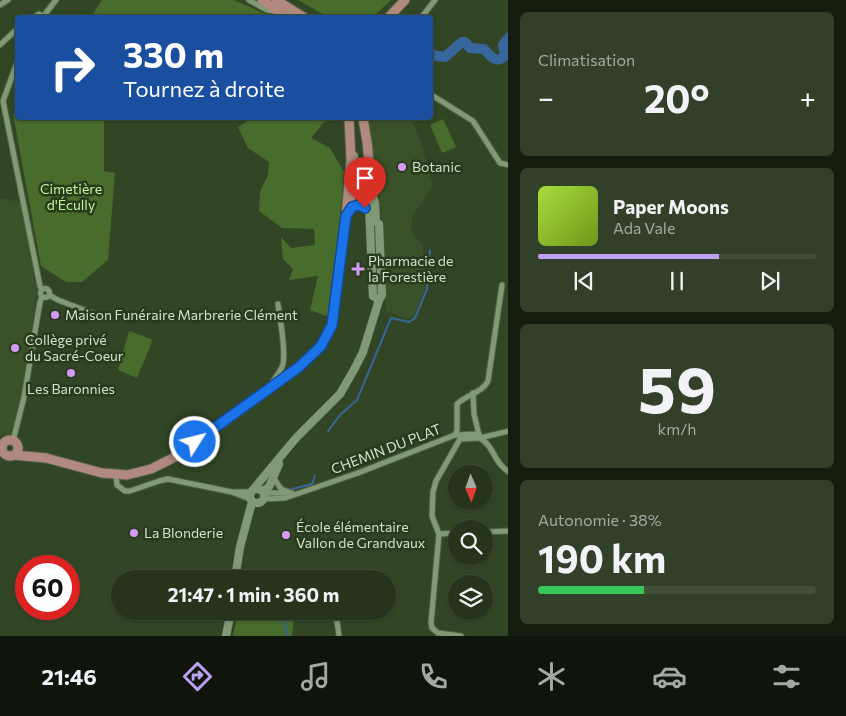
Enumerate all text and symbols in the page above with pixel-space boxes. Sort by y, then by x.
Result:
text: 330 m [123,32,224,75]
icon: right [40,35,105,100]
text: Climatisation [538,50,635,69]
text: 20° [644,74,710,121]
text: Tournez à droite [123,75,285,102]
text: − [538,80,554,114]
text: + [800,80,816,114]
pin [344,157,386,208]
place label: Botanic [412,158,461,175]
marker: Botanic [396,161,408,173]
icon: arrive [351,164,379,192]
park label: Cimetière d'Écully [40,180,102,213]
text: Paper Moons [613,195,729,218]
text: Ada Vale [613,218,675,237]
place label: Pharmacie de la Forestière [368,252,453,285]
marker: Pharmacie de la Forestière [352,263,364,275]
icon: previous [570,267,598,295]
icon: pause [663,267,691,295]
icon: next [756,267,784,295]
place label: Maison Funéraire Marbrerie Clément [65,306,298,323]
marker: Maison Funéraire Marbrerie Clément [49,309,61,321]
place label: Collège privé du Sacré-Coeur [25,331,124,364]
marker: Collège privé du Sacré-Coeur [9,342,21,354]
text: 59 [638,347,716,426]
marker: Les Baronnies [65,367,77,379]
place label: Les Baronnies [27,380,115,397]
position arrow [168,415,220,467]
text: km/h [658,419,696,438]
street label: CHEMIN DU PLAT [328,420,443,477]
north arrow [448,465,492,510]
map controls [448,465,493,620]
text: Autonomie · 38% [538,510,662,529]
place label: École élémentaire Vallon de Grandvaux [296,518,426,551]
button: search [448,520,493,565]
place label: La Blonderie [144,524,223,541]
marker: La Blonderie [128,527,140,539]
marker: École élémentaire Vallon de Grandvaux [280,529,292,541]
text: 190 km [538,534,666,581]
speed limit sign: 60 [15,555,80,620]
button: layers [448,575,493,620]
text: 21:47 · 1 min · 360 m [168,583,339,606]
icon: directions [180,659,215,694]
icon: music [298,659,333,694]
icon: phone [416,659,451,694]
icon: climate [534,659,569,694]
icon: car [652,659,687,694]
icon: filters [769,659,804,694]
text: 21:46 [41,663,97,690]

